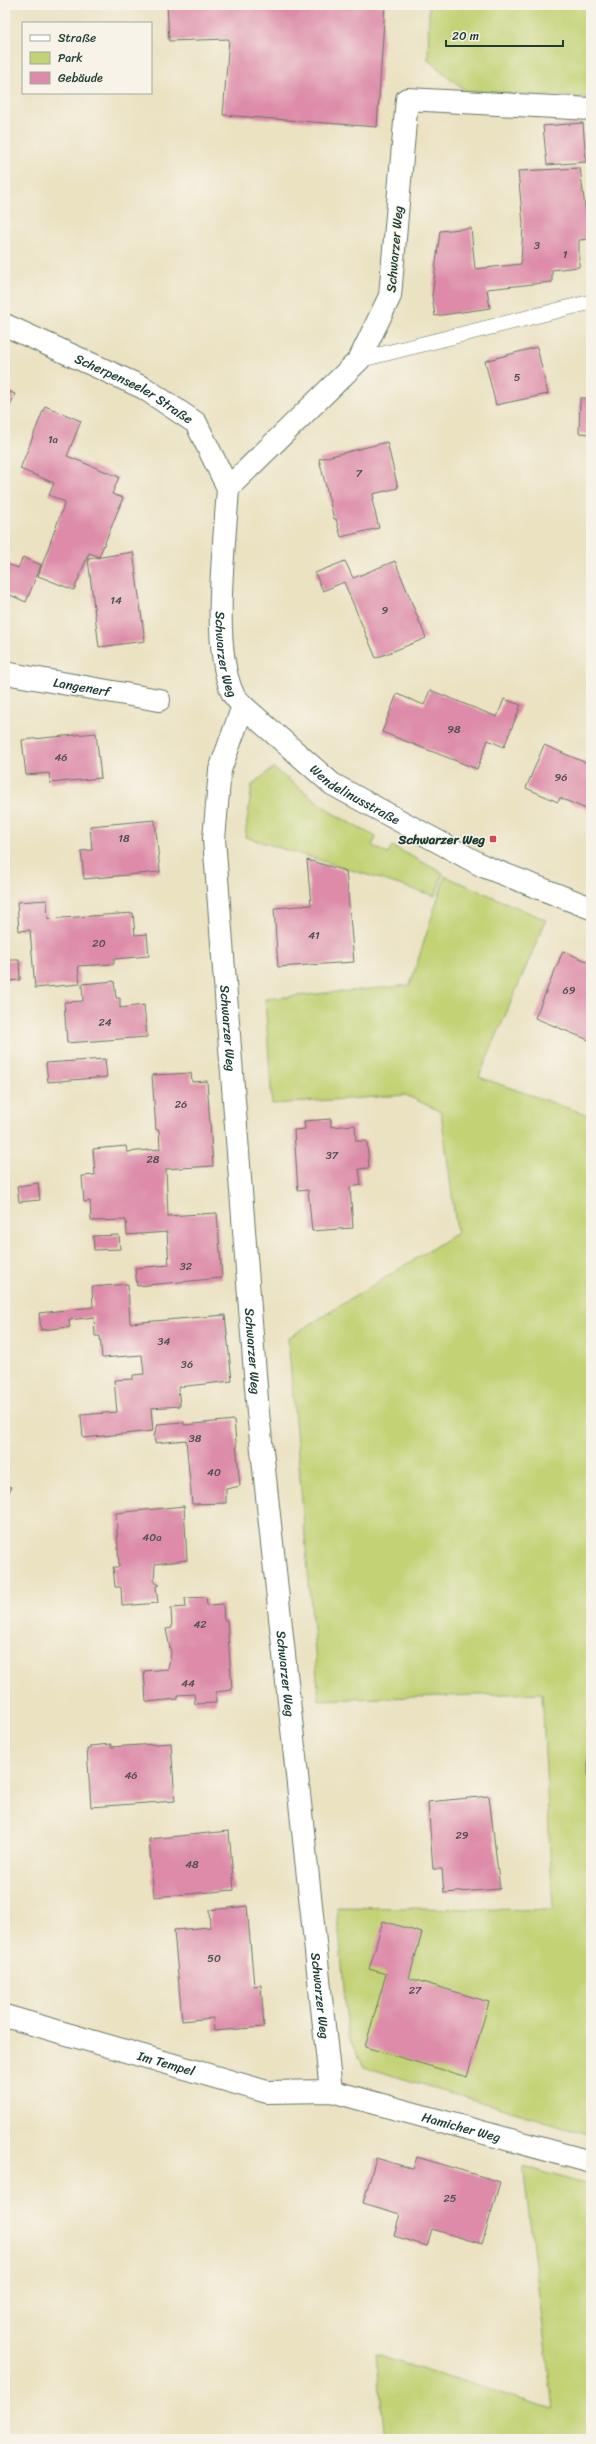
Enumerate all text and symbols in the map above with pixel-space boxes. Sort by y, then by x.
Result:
legend [22,22,152,94]
scale bar [446,22,563,48]
text: 20 m [452,25,479,47]
text: Straße [58,27,96,49]
text: Park [58,47,83,69]
text: Gebäude [58,67,103,89]
street label: Schwarzer Weg [379,204,410,293]
house number: 3 [534,236,540,255]
house number: 1 [563,245,568,264]
street label: Scherpenseeler Straße [71,347,198,430]
house number: 5 [514,368,521,387]
house number: 1a [48,430,59,449]
house number: 7 [356,464,363,483]
house number: 14 [110,591,122,610]
house number: 9 [382,601,389,620]
street label: Schwarzer Weg [209,611,244,702]
street label: Langenerf [52,671,113,703]
house number: 98 [447,720,461,739]
house number: 46 [54,748,68,767]
street label: Wendelinusstraße [304,758,404,831]
house number: 96 [554,768,568,787]
place label: Schwarzer Weg [397,828,485,851]
house number: 18 [118,829,130,848]
marker: Schwarzer Weg [488,834,498,844]
house number: 41 [308,926,320,945]
house number: 20 [92,934,106,953]
house number: 69 [562,981,576,1000]
street label: Schwarzer Weg [213,984,243,1073]
house number: 24 [98,1013,112,1032]
house number: 26 [175,1095,187,1114]
house number: 37 [326,1146,339,1165]
house number: 28 [147,1150,160,1169]
house number: 32 [180,1257,193,1276]
street label: Schwarzer Weg [238,1307,268,1396]
house number: 34 [158,1332,171,1351]
house number: 36 [181,1355,193,1374]
house number: 38 [189,1429,202,1448]
house number: 40 [207,1463,221,1482]
house number: 40a [142,1528,162,1547]
house number: 42 [193,1615,207,1634]
street label: Schwarzer Weg [269,1629,302,1718]
house number: 44 [181,1674,195,1693]
house number: 46 [124,1766,138,1785]
house number: 29 [455,1826,469,1845]
house number: 48 [185,1855,199,1874]
house number: 50 [207,1949,221,1968]
street label: Schwarzer Weg [304,1951,336,2041]
house number: 27 [409,1981,422,2000]
street label: Im Tempel [134,2044,198,2083]
street label: Hamicher Weg [419,2105,504,2149]
house number: 25 [443,2189,457,2208]

